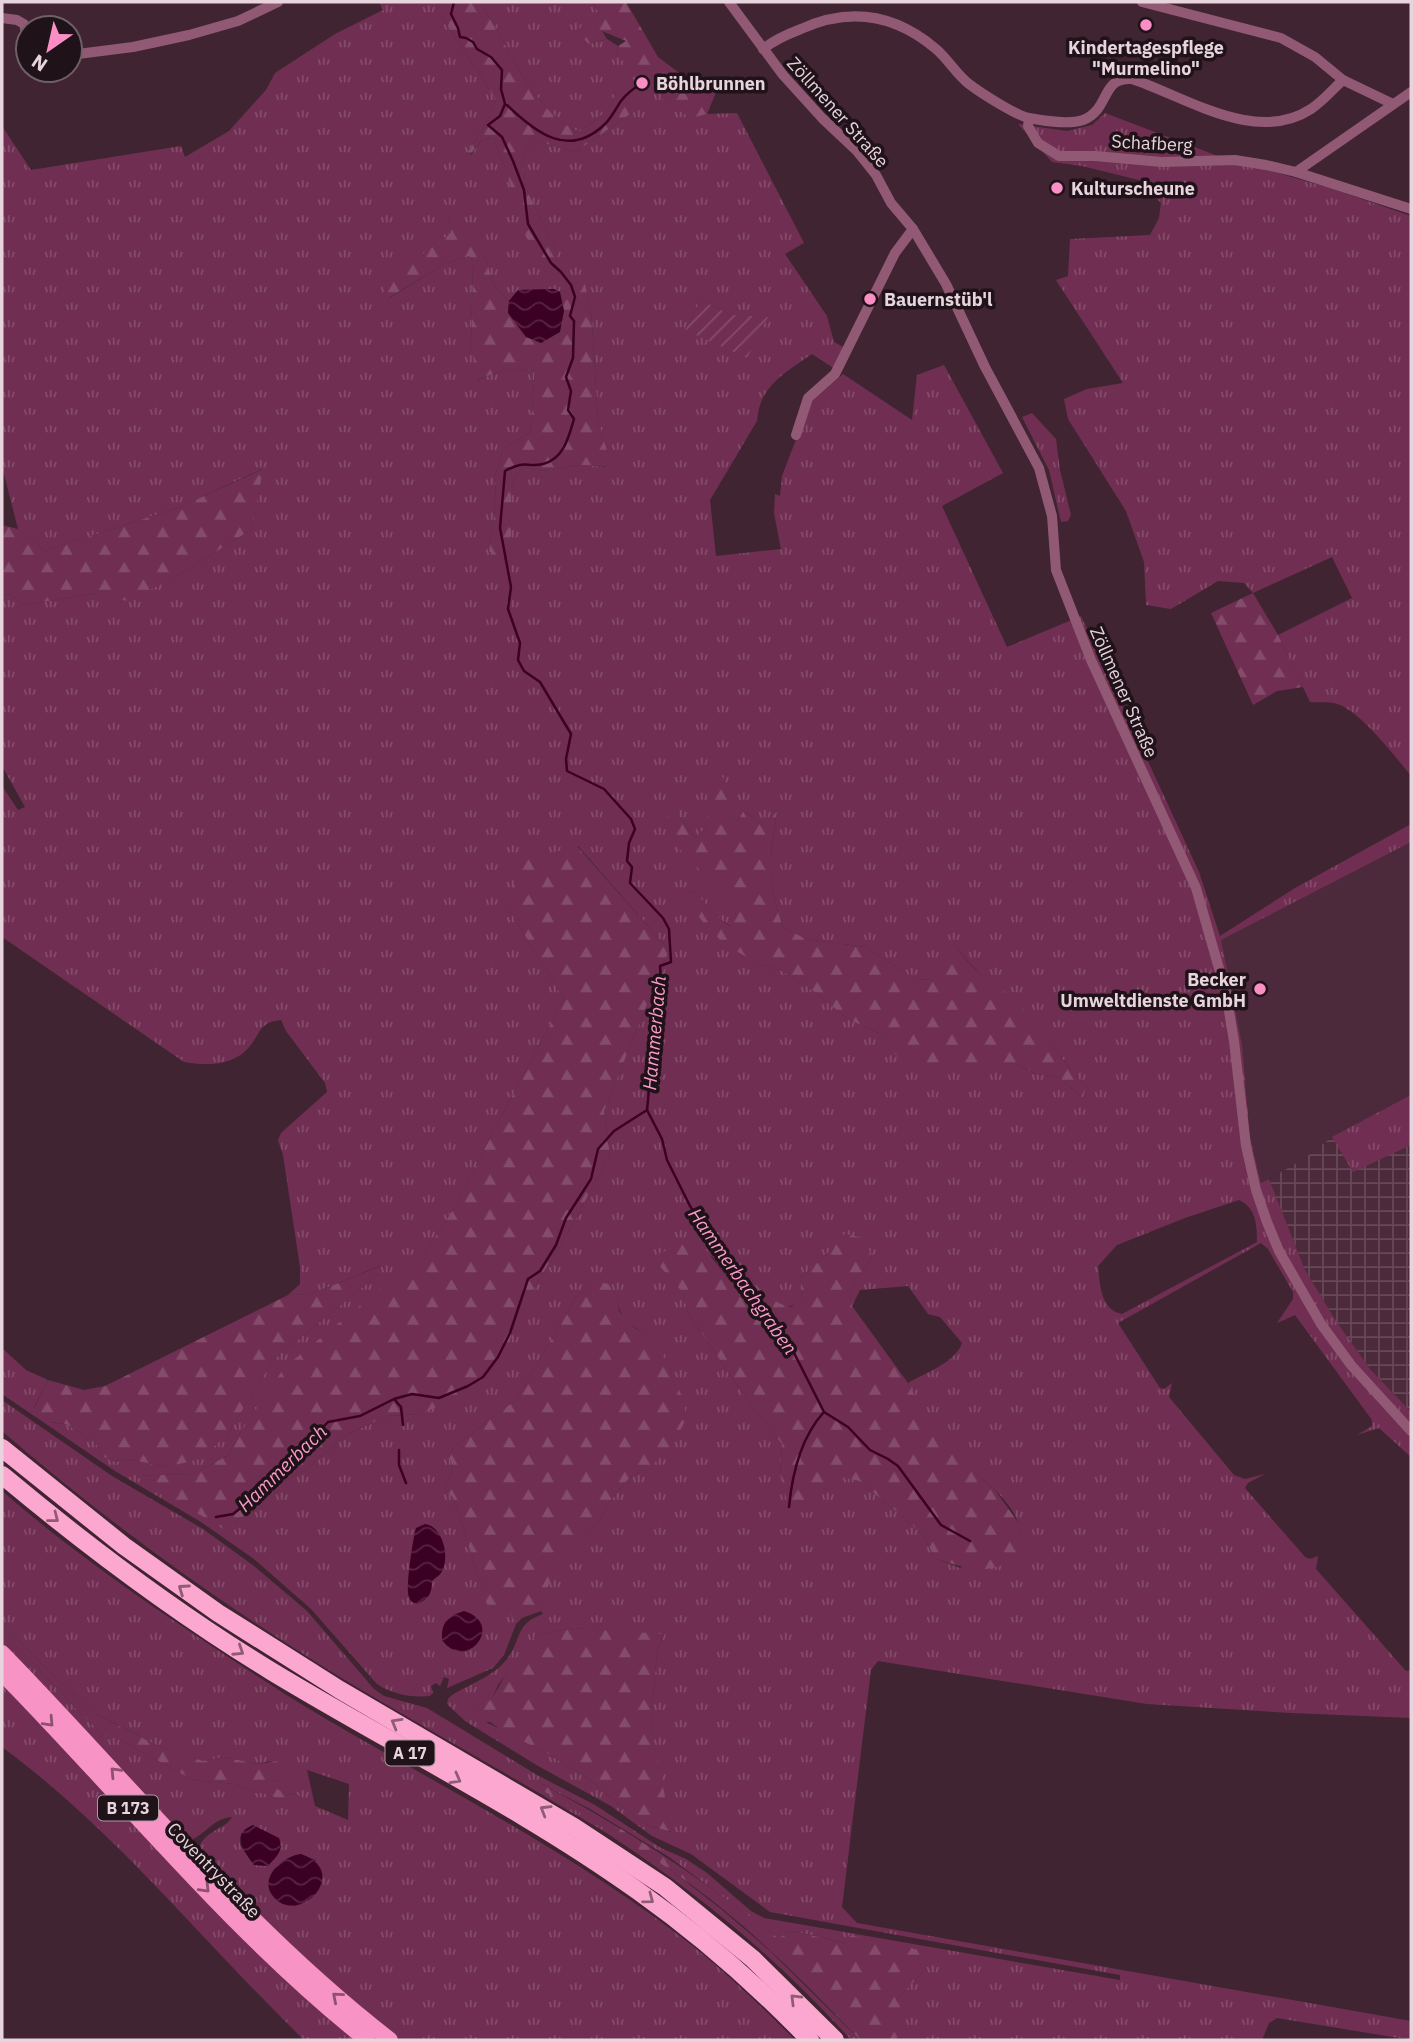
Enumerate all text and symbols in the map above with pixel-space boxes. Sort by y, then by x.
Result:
north arrow [14,14,84,84]
marker: Kindertagespflege "Murmelino" [1138,17,1154,33]
place label: Kindertagespflege "Murmelino" [1068,36,1224,80]
text: N [27,49,52,77]
street label: Zöllmener Straße [782,52,894,172]
place label: Böhlbrunnen [656,72,766,95]
marker: Böhlbrunnen [634,75,650,91]
street label: Schafberg [1111,129,1194,157]
place label: Kulturscheune [1071,177,1195,200]
marker: Kulturscheune [1049,180,1065,196]
place label: Bauernstüb'l [884,288,993,311]
marker: Bauernstüb'l [862,291,878,307]
street label: Zöllmener Straße [1085,623,1163,761]
place label: Becker Umweltdienste GmbH [1060,968,1246,1012]
water label: Hammerbach [637,975,671,1091]
marker: Becker Umweltdienste GmbH [1252,981,1268,997]
water label: Hammerbachgraben [683,1203,803,1359]
water label: Hammerbach [232,1419,332,1517]
one-way arrow [47,1510,59,1523]
one-way arrow [178,1585,191,1597]
one-way arrow [232,1642,245,1655]
one-way arrow [41,1714,53,1727]
one-way arrow [391,1718,404,1731]
road number: A 17 [386,1740,434,1765]
one-way arrow [110,1767,123,1780]
one-way arrow [449,1771,462,1784]
road number: B 173 [98,1796,158,1820]
one-way arrow [540,1805,553,1818]
street label: Coventrystraße [163,1817,266,1923]
one-way arrow [196,1880,209,1893]
one-way arrow [641,1891,654,1904]
one-way arrow [333,1993,346,2005]
one-way arrow [790,1994,803,2007]

